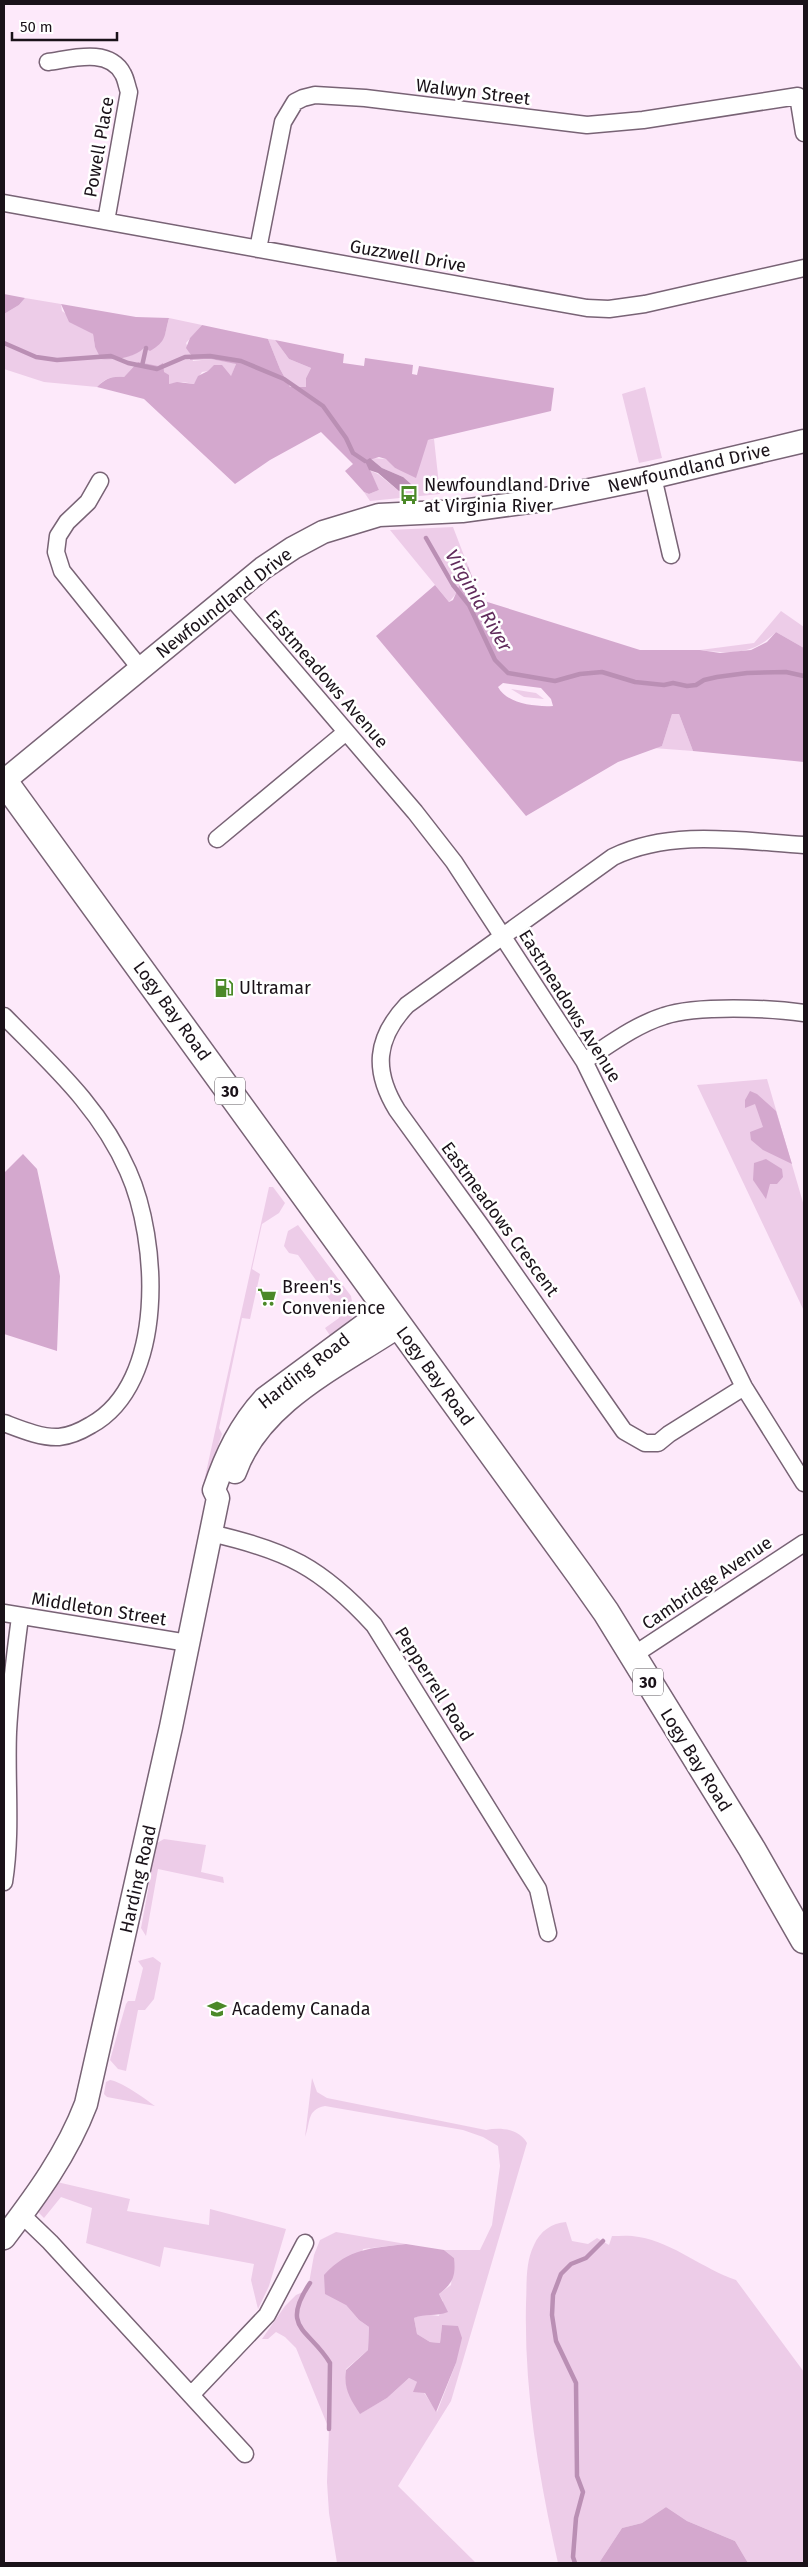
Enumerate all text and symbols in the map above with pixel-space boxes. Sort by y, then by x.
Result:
scale bar [12,10,118,42]
text: 50 m [20,18,53,36]
street label: Walwyn Street [415,74,532,110]
street label: Powell Place [79,95,119,199]
street label: Guzzwell Drive [348,235,468,277]
street label: Newfoundland Drive [605,439,773,497]
place label: Newfoundland Drive at Virginia River [424,474,590,517]
bus stop icon: Newfoundland Drive at Virginia River [398,484,420,506]
street label: Newfoundland Drive [152,543,296,663]
water label: Virginia River [440,545,517,656]
street label: Eastmeadows Avenue [261,605,393,753]
street label: Eastmeadows Avenue [514,926,626,1086]
street label: Logy Bay Road [129,957,215,1065]
fuel station icon: Ultramar [213,977,235,999]
place label: Ultramar [239,977,311,999]
road number: 30 [215,1078,245,1104]
street label: Eastmeadows Crescent [437,1137,564,1301]
place label: Breen's Convenience [282,1276,385,1319]
supermarket icon: Breen's Convenience [256,1286,278,1308]
street label: Logy Bay Road [392,1322,478,1430]
street label: Harding Road [254,1328,354,1414]
street label: Cambridge Avenue [638,1531,776,1635]
street label: Middleton Street [30,1587,169,1631]
street label: Pepperrell Road [390,1623,478,1745]
road number: 30 [633,1668,663,1695]
street label: Logy Bay Road [656,1704,736,1816]
street label: Harding Road [115,1823,161,1935]
school or university icon: Academy Canada [206,1998,228,2020]
place label: Academy Canada [232,1998,371,2020]

